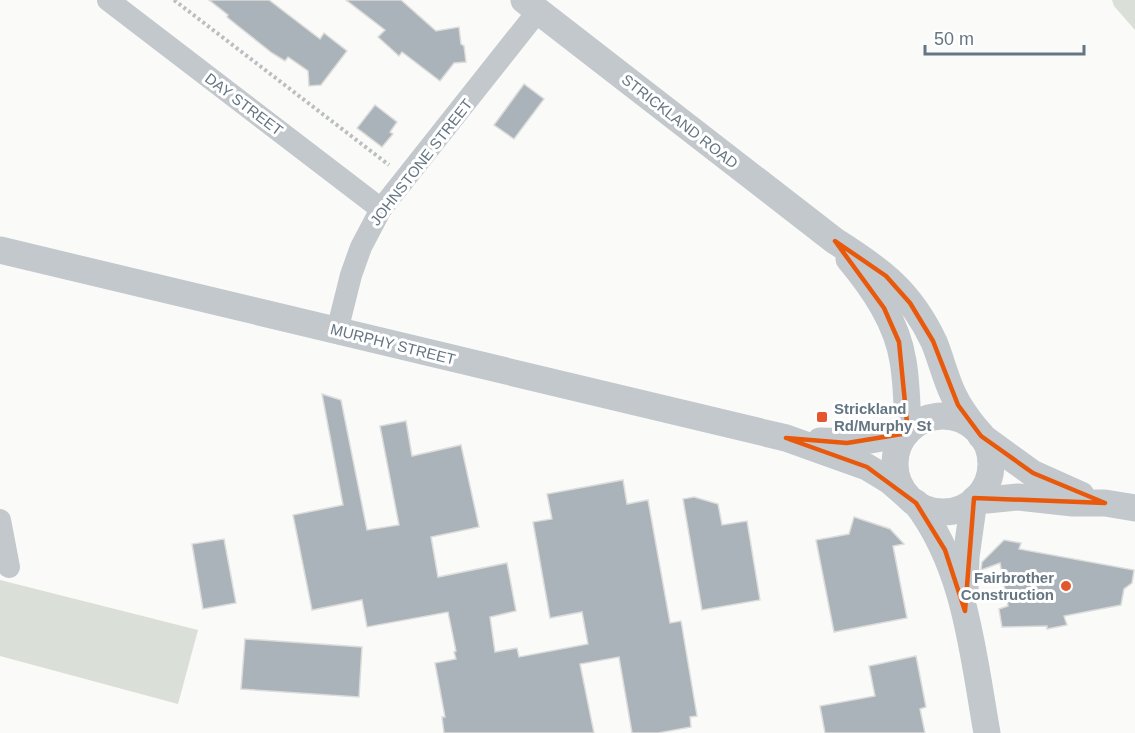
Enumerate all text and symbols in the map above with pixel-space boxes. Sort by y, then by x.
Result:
scale bar [925,18,1084,56]
text: 50 m [934,29,974,49]
street label: DAY STREET [202,69,286,139]
street label: STRICKLAND ROAD [619,70,742,172]
street label: JOHNSTONE STREET [366,95,476,229]
street label: MURPHY STREET [329,320,457,368]
place label: Strickland Rd/Murphy St [834,400,932,434]
marker: Strickland Rd/Murphy St [815,410,829,424]
place label: Fairbrother Construction [961,569,1054,603]
marker: Fairbrother Construction [1059,579,1073,593]

